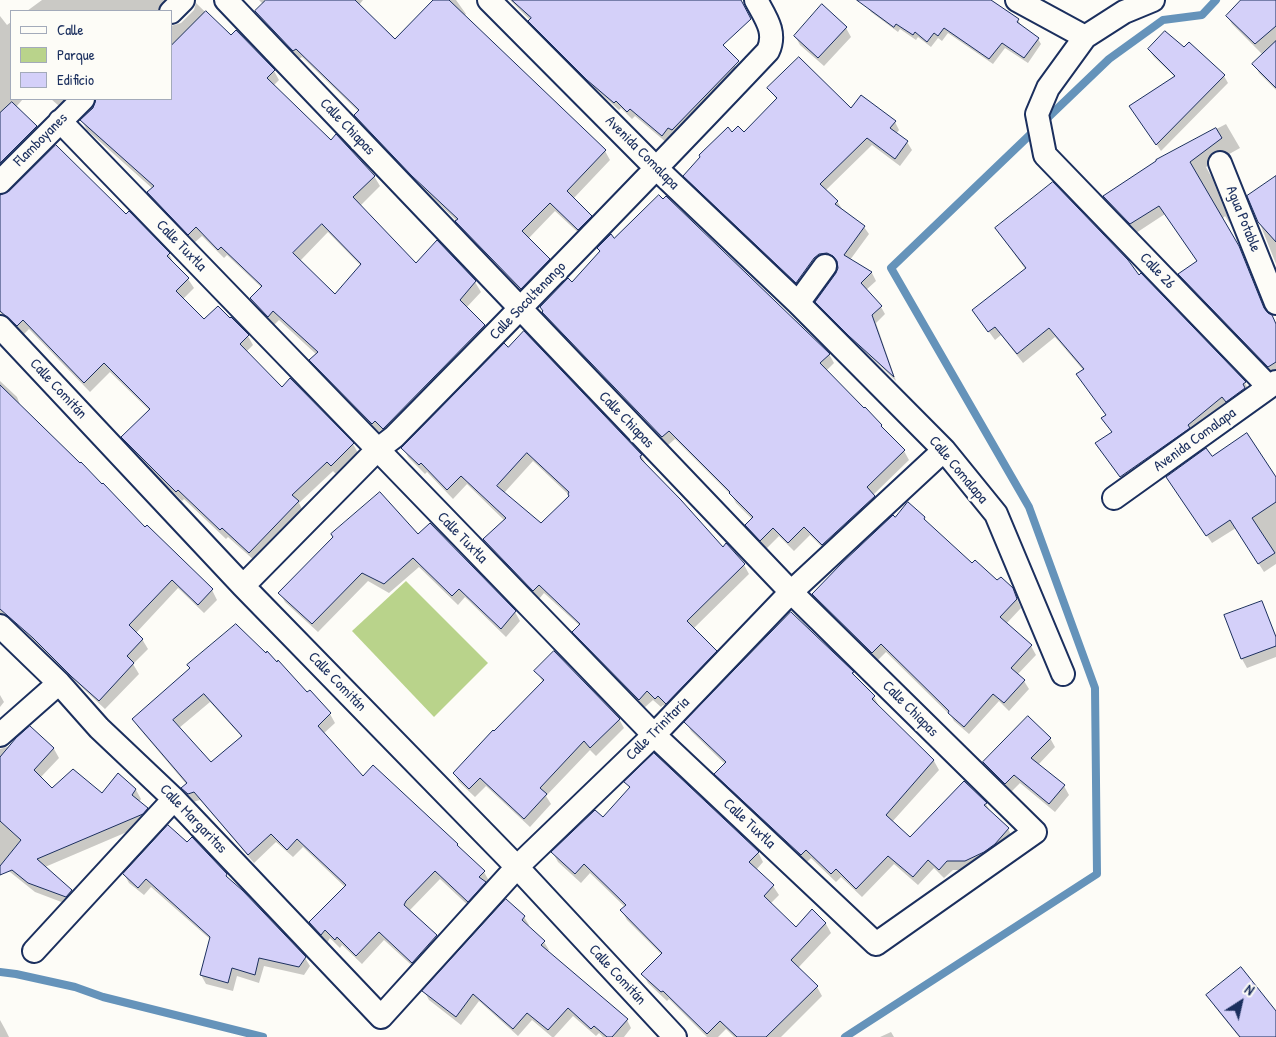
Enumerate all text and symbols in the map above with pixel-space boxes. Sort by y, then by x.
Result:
legend [10,10,172,100]
text: Calle [57,19,84,40]
text: Parque [57,44,95,65]
text: Edificio [57,69,94,90]
street label: Calle Chiapas [316,95,378,159]
street label: Flamboyanes [10,109,72,171]
street label: Avenida Comalapa [601,112,683,194]
street label: Agua Potable [1222,183,1264,255]
street label: Calle Tuxtla [152,216,210,276]
street label: Calle 26 [1136,249,1178,293]
street label: Calle Socoltenango [486,258,570,344]
street label: Calle Comitán [26,355,90,423]
street label: Calle Chiapas [595,388,657,452]
street label: Avenida Comalapa [1150,404,1240,476]
street label: Calle Comalapa [925,433,991,507]
street label: Calle Tuxtla [433,508,491,568]
street label: Calle Comitán [304,649,370,715]
street label: Calle Chiapas [878,677,942,741]
street label: Calle Trinitaria [623,694,693,764]
street label: Calle Margaritas [156,781,230,857]
street label: Calle Tuxtla [719,795,779,853]
street label: Calle Comitán [585,941,649,1009]
north arrow [1216,977,1266,1027]
text: N [1241,979,1258,999]

